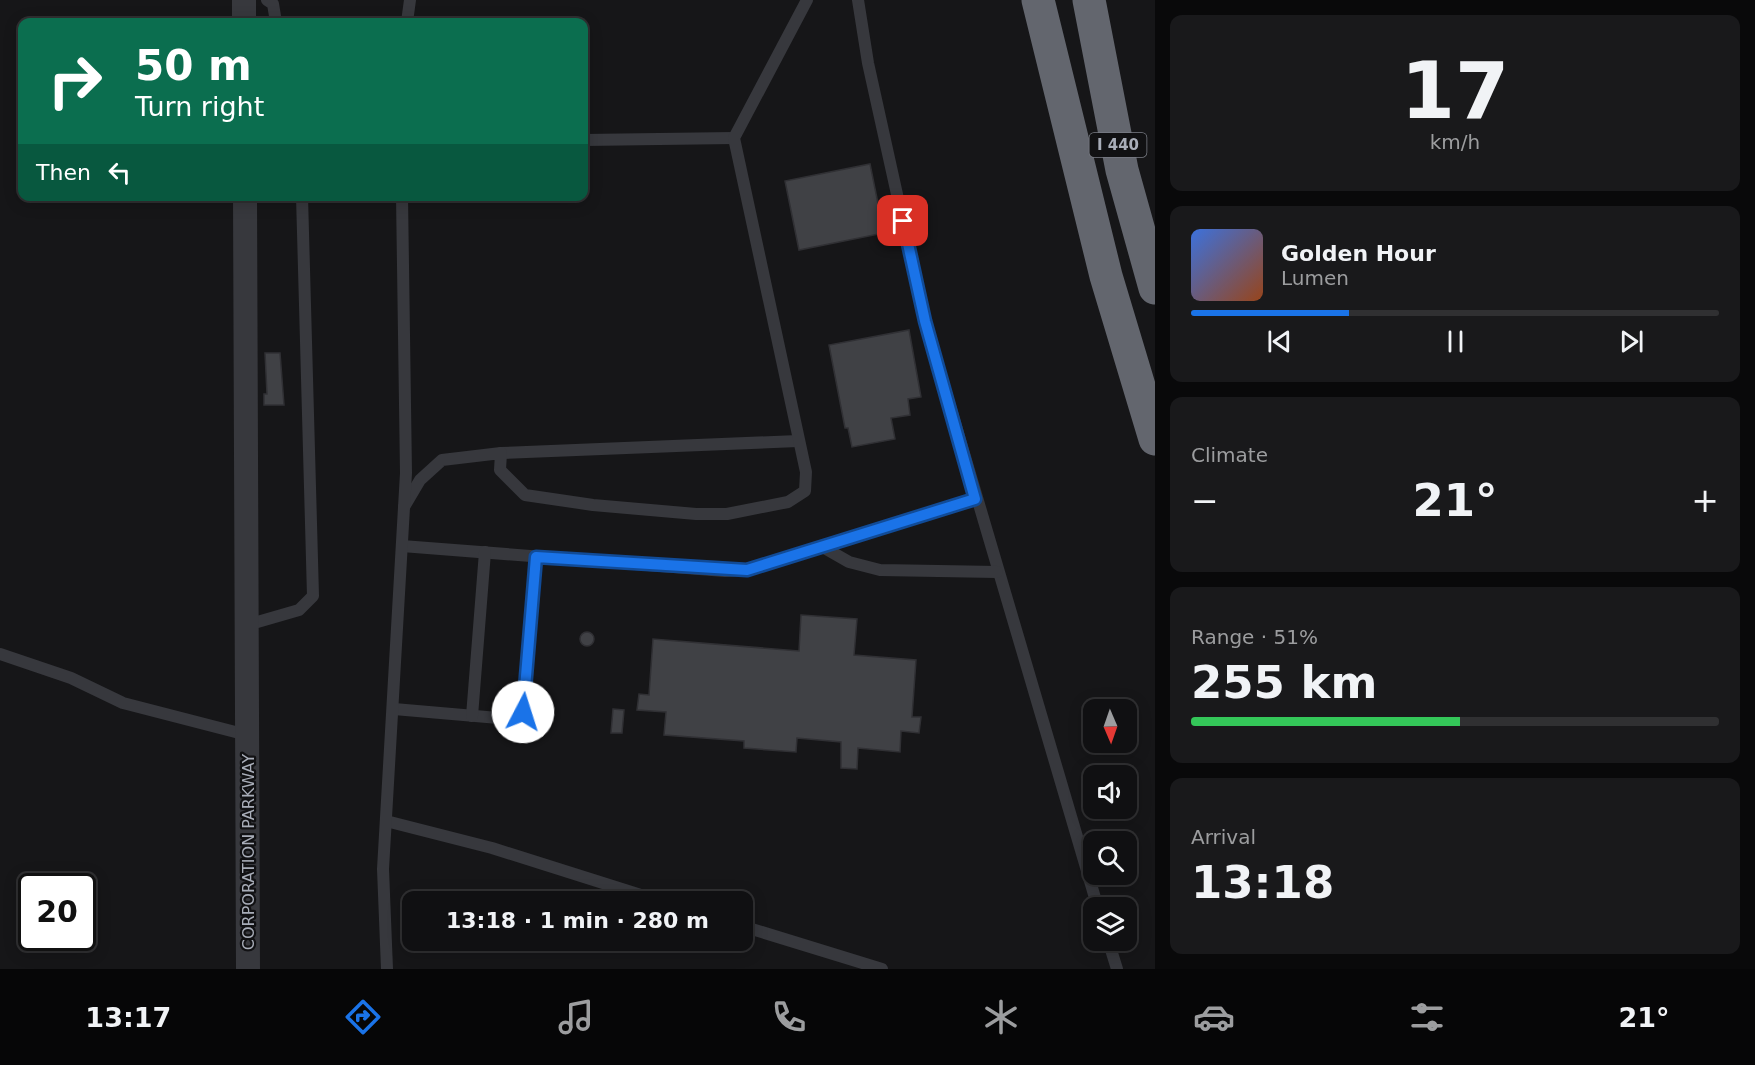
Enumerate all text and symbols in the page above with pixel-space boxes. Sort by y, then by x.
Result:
text: 50 m [135,41,252,90]
icon: right [36,42,114,120]
text: 17 [1401,46,1509,136]
text: Turn right [135,91,264,122]
text: km/h [1430,130,1480,154]
road number: I 440 [1090,133,1146,157]
icon: left [103,156,136,189]
text: Then [36,160,91,185]
pin [877,195,928,246]
icon: arrive [886,204,919,237]
text: Golden Hour [1281,241,1436,266]
text: Lumen [1281,266,1349,290]
icon: previous [1263,325,1296,358]
icon: pause [1439,325,1472,358]
icon: next [1615,325,1648,358]
text: Climate [1191,443,1268,467]
text: 21° [1412,474,1498,527]
text: − [1191,481,1219,520]
text: + [1691,481,1719,520]
text: Range · 51% [1191,625,1318,649]
text: 255 km [1191,656,1377,709]
position arrow [491,680,555,744]
north arrow [1083,699,1137,753]
map controls [1083,699,1137,951]
street label: CORPORATION PARKWAY [239,754,258,950]
button: sound [1083,765,1137,819]
text: Arrival [1191,825,1256,849]
button: search [1083,831,1137,885]
text: 13:18 [1191,856,1334,909]
speed limit sign: 20 [18,873,96,951]
button: layers [1083,897,1137,951]
text: 13:18 · 1 min · 280 m [446,908,709,933]
icon: directions [342,996,384,1038]
icon: music [555,996,597,1038]
icon: phone [768,996,810,1038]
icon: climate [980,996,1022,1038]
icon: car [1193,996,1235,1038]
icon: filters [1406,996,1448,1038]
text: 13:17 [85,1002,171,1033]
text: 21° [1618,1002,1670,1033]

